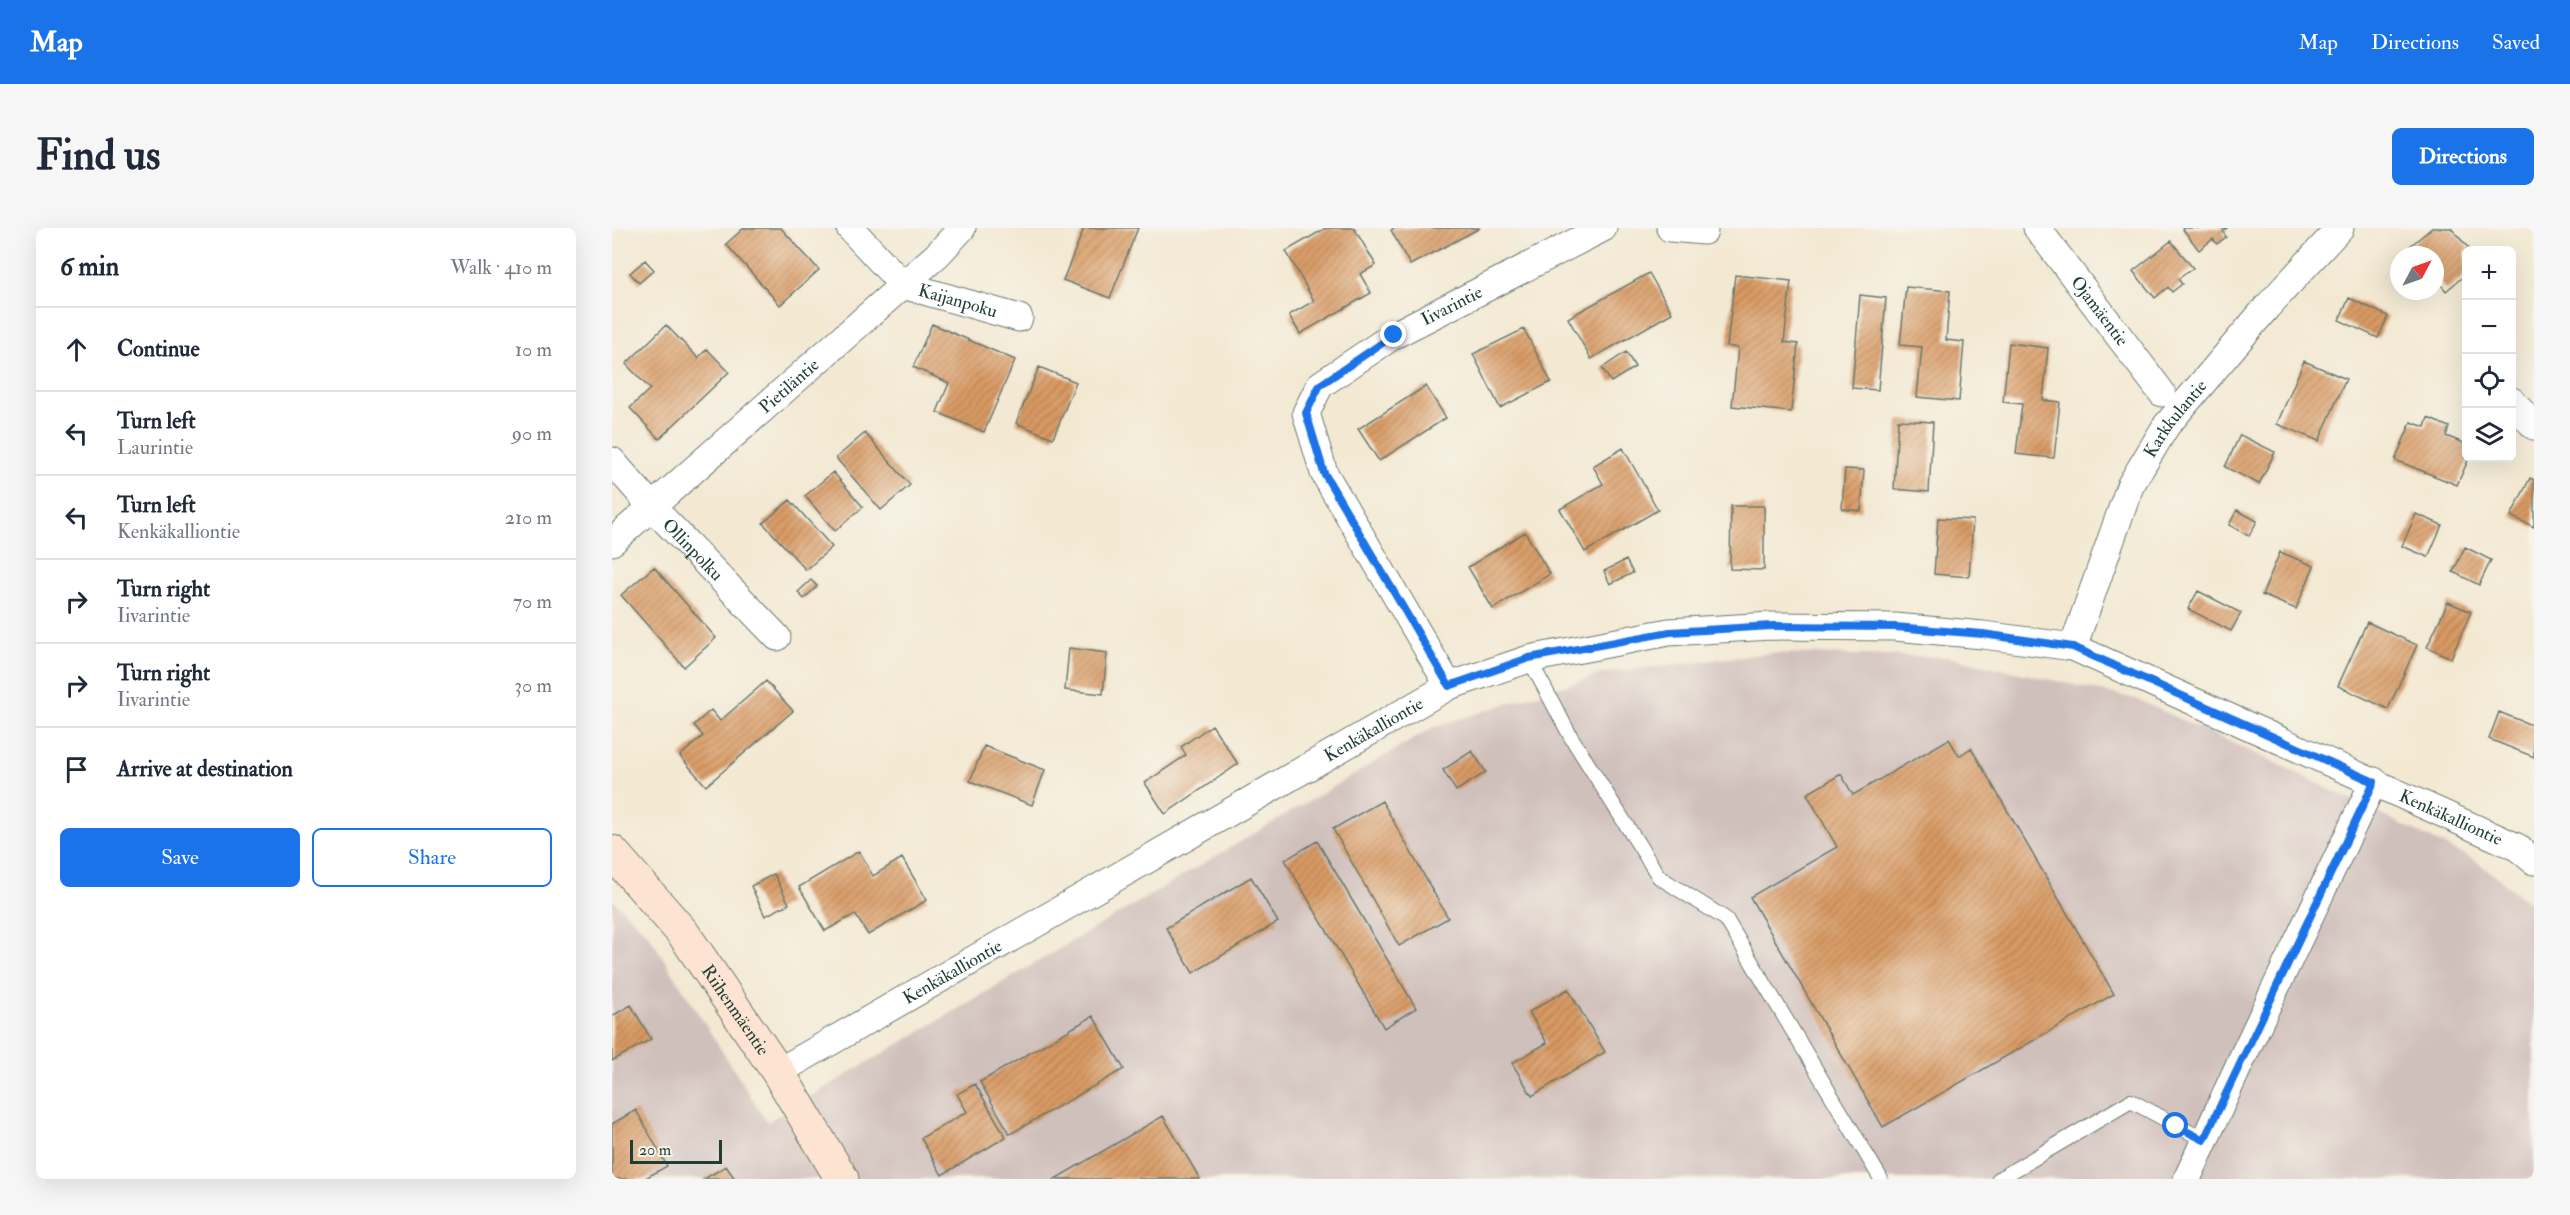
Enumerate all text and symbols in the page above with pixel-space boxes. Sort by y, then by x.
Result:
text: Map [30,25,83,60]
text: Map [2298,29,2338,56]
text: Directions [2371,29,2459,56]
text: Saved [2492,29,2540,56]
button: Directions [2392,128,2534,185]
text: Find us [36,130,160,182]
north arrow [2390,246,2444,300]
map controls [2462,246,2516,462]
button: + [2462,246,2516,300]
text: 6 min [60,251,119,283]
text: Walk · 410 m [450,255,552,280]
street label: Ojamäentie [2066,271,2134,351]
street label: Kaijanpoku [916,278,1000,323]
street label: Iivarintie [1417,280,1487,331]
button: − [2462,300,2516,354]
route end [1380,321,1406,347]
icon: ahead [60,333,93,366]
text: Continue [117,335,200,363]
text: 10 m [515,337,552,362]
street label: Pietiläntie [754,353,824,418]
button: locate [2462,354,2516,408]
street label: Karkkulantie [2138,374,2212,462]
text: Turn left [117,407,196,435]
button: layers [2462,408,2516,462]
icon: left [60,417,93,450]
text: 90 m [512,421,552,446]
text: Laurintie [117,435,193,460]
text: Turn left [117,491,196,519]
icon: left [60,501,93,534]
text: 210 m [505,505,552,530]
street label: Ollinpolku [658,513,728,586]
text: Kenkäkalliontie [117,519,240,544]
text: Turn right [117,575,210,603]
icon: right [60,585,93,618]
text: 70 m [513,589,552,614]
text: Iivarintie [117,603,190,628]
text: Turn right [117,659,210,687]
icon: right [60,669,93,702]
text: 30 m [514,673,552,698]
text: Iivarintie [117,687,190,712]
street label: Kenkäkalliontie [1320,692,1428,767]
icon: arrive [60,753,93,786]
text: Arrive at destination [117,755,293,783]
street label: Kenkäkalliontie [2396,784,2507,851]
button: Save [60,828,300,887]
button: Share [312,828,552,887]
street label: Kenkäkalliontie [898,934,1006,1009]
street label: Riihenmäentie [697,960,775,1060]
route start [2162,1112,2188,1138]
scale bar [630,1137,722,1164]
text: 20 m [639,1140,671,1160]

